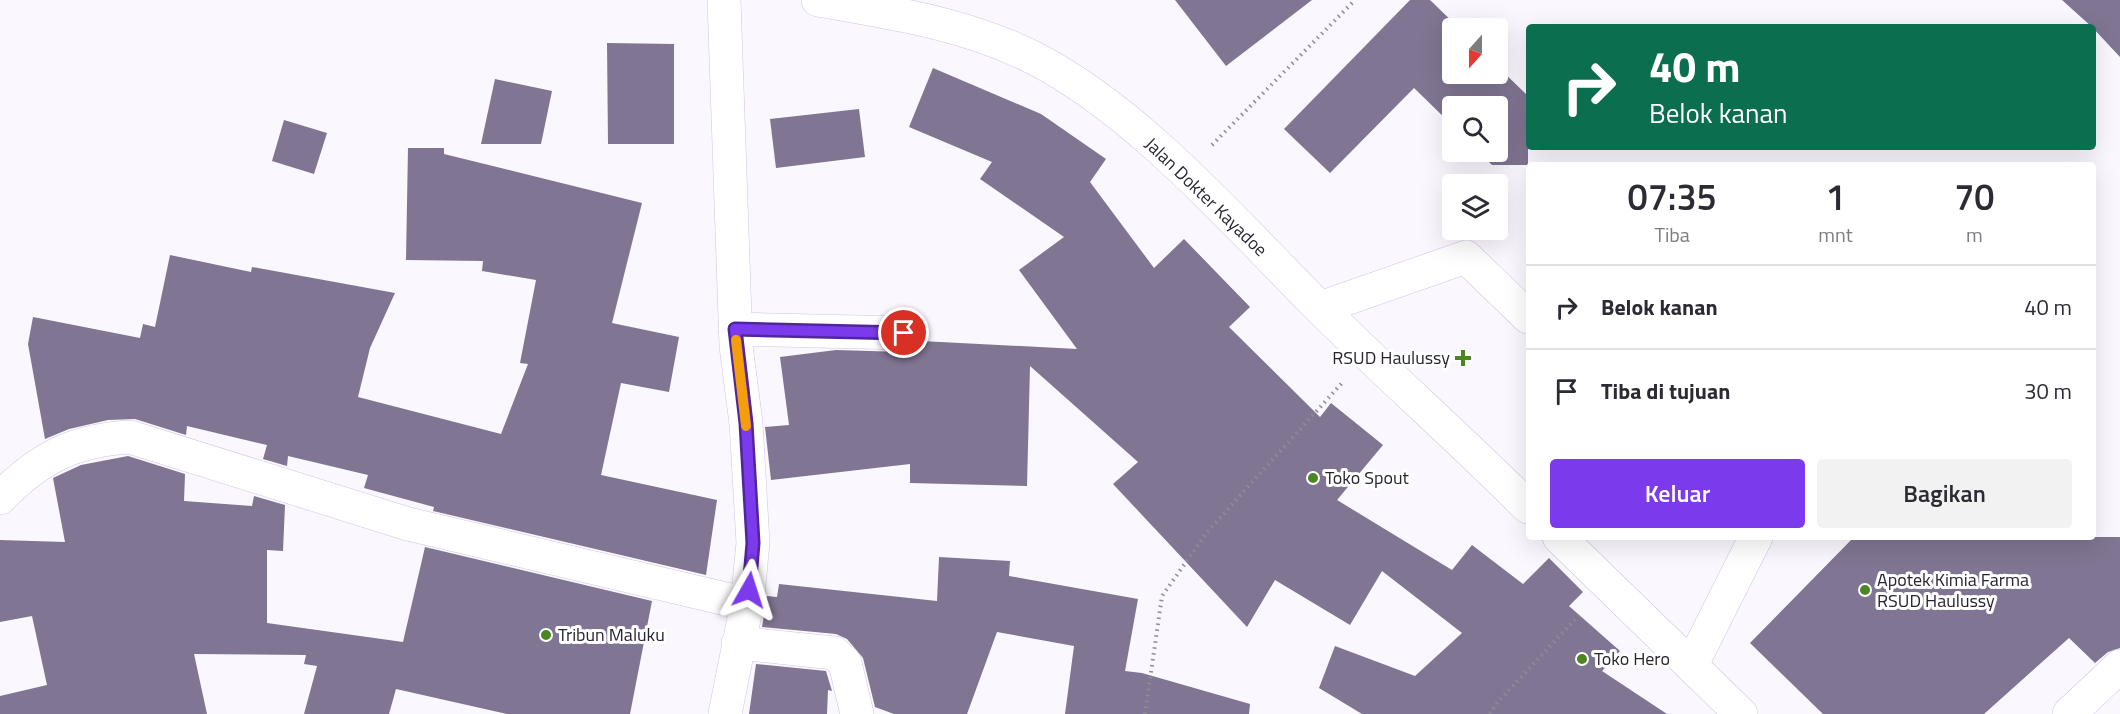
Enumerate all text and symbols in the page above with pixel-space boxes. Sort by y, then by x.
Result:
north arrow [1442,18,1508,84]
map controls [1442,18,1508,240]
text: 40 m [1649,34,1741,98]
icon: right [1550,48,1628,126]
text: Belok kanan [1649,92,1788,133]
button: search [1442,96,1508,162]
street label: Jalan Dokter Kayadoe [1139,131,1274,262]
text: 07:35 [1628,169,1717,224]
text: 1 [1825,169,1846,224]
text: 70 [1954,169,1995,224]
button: layers [1442,174,1508,240]
text: Tiba [1654,219,1690,250]
text: mnt [1818,219,1853,250]
text: m [1966,219,1983,250]
text: Belok kanan [1601,290,1718,324]
text: 40 m [2024,290,2072,324]
icon: right [1550,291,1583,324]
pin [878,307,929,358]
icon: arrive [887,316,920,349]
place label: RSUD Haulussy [1332,344,1450,371]
marker: RSUD Haulussy [1454,349,1472,367]
text: Tiba di tujuan [1601,374,1730,408]
text: 30 m [2024,374,2072,408]
icon: arrive [1550,375,1583,408]
button: Keluar [1550,459,1805,528]
button: Bagikan [1817,459,2072,528]
place label: Toko Spout [1325,464,1409,491]
marker: Toko Spout [1306,471,1320,485]
position arrow [717,558,781,622]
place label: Apotek Kimia Farma RSUD Haulussy [1877,566,2029,614]
marker: Apotek Kimia Farma RSUD Haulussy [1858,583,1872,597]
place label: Tribun Maluku [558,621,665,648]
marker: Tribun Maluku [539,628,553,642]
place label: Toko Hero [1594,645,1670,672]
marker: Toko Hero [1575,652,1589,666]

